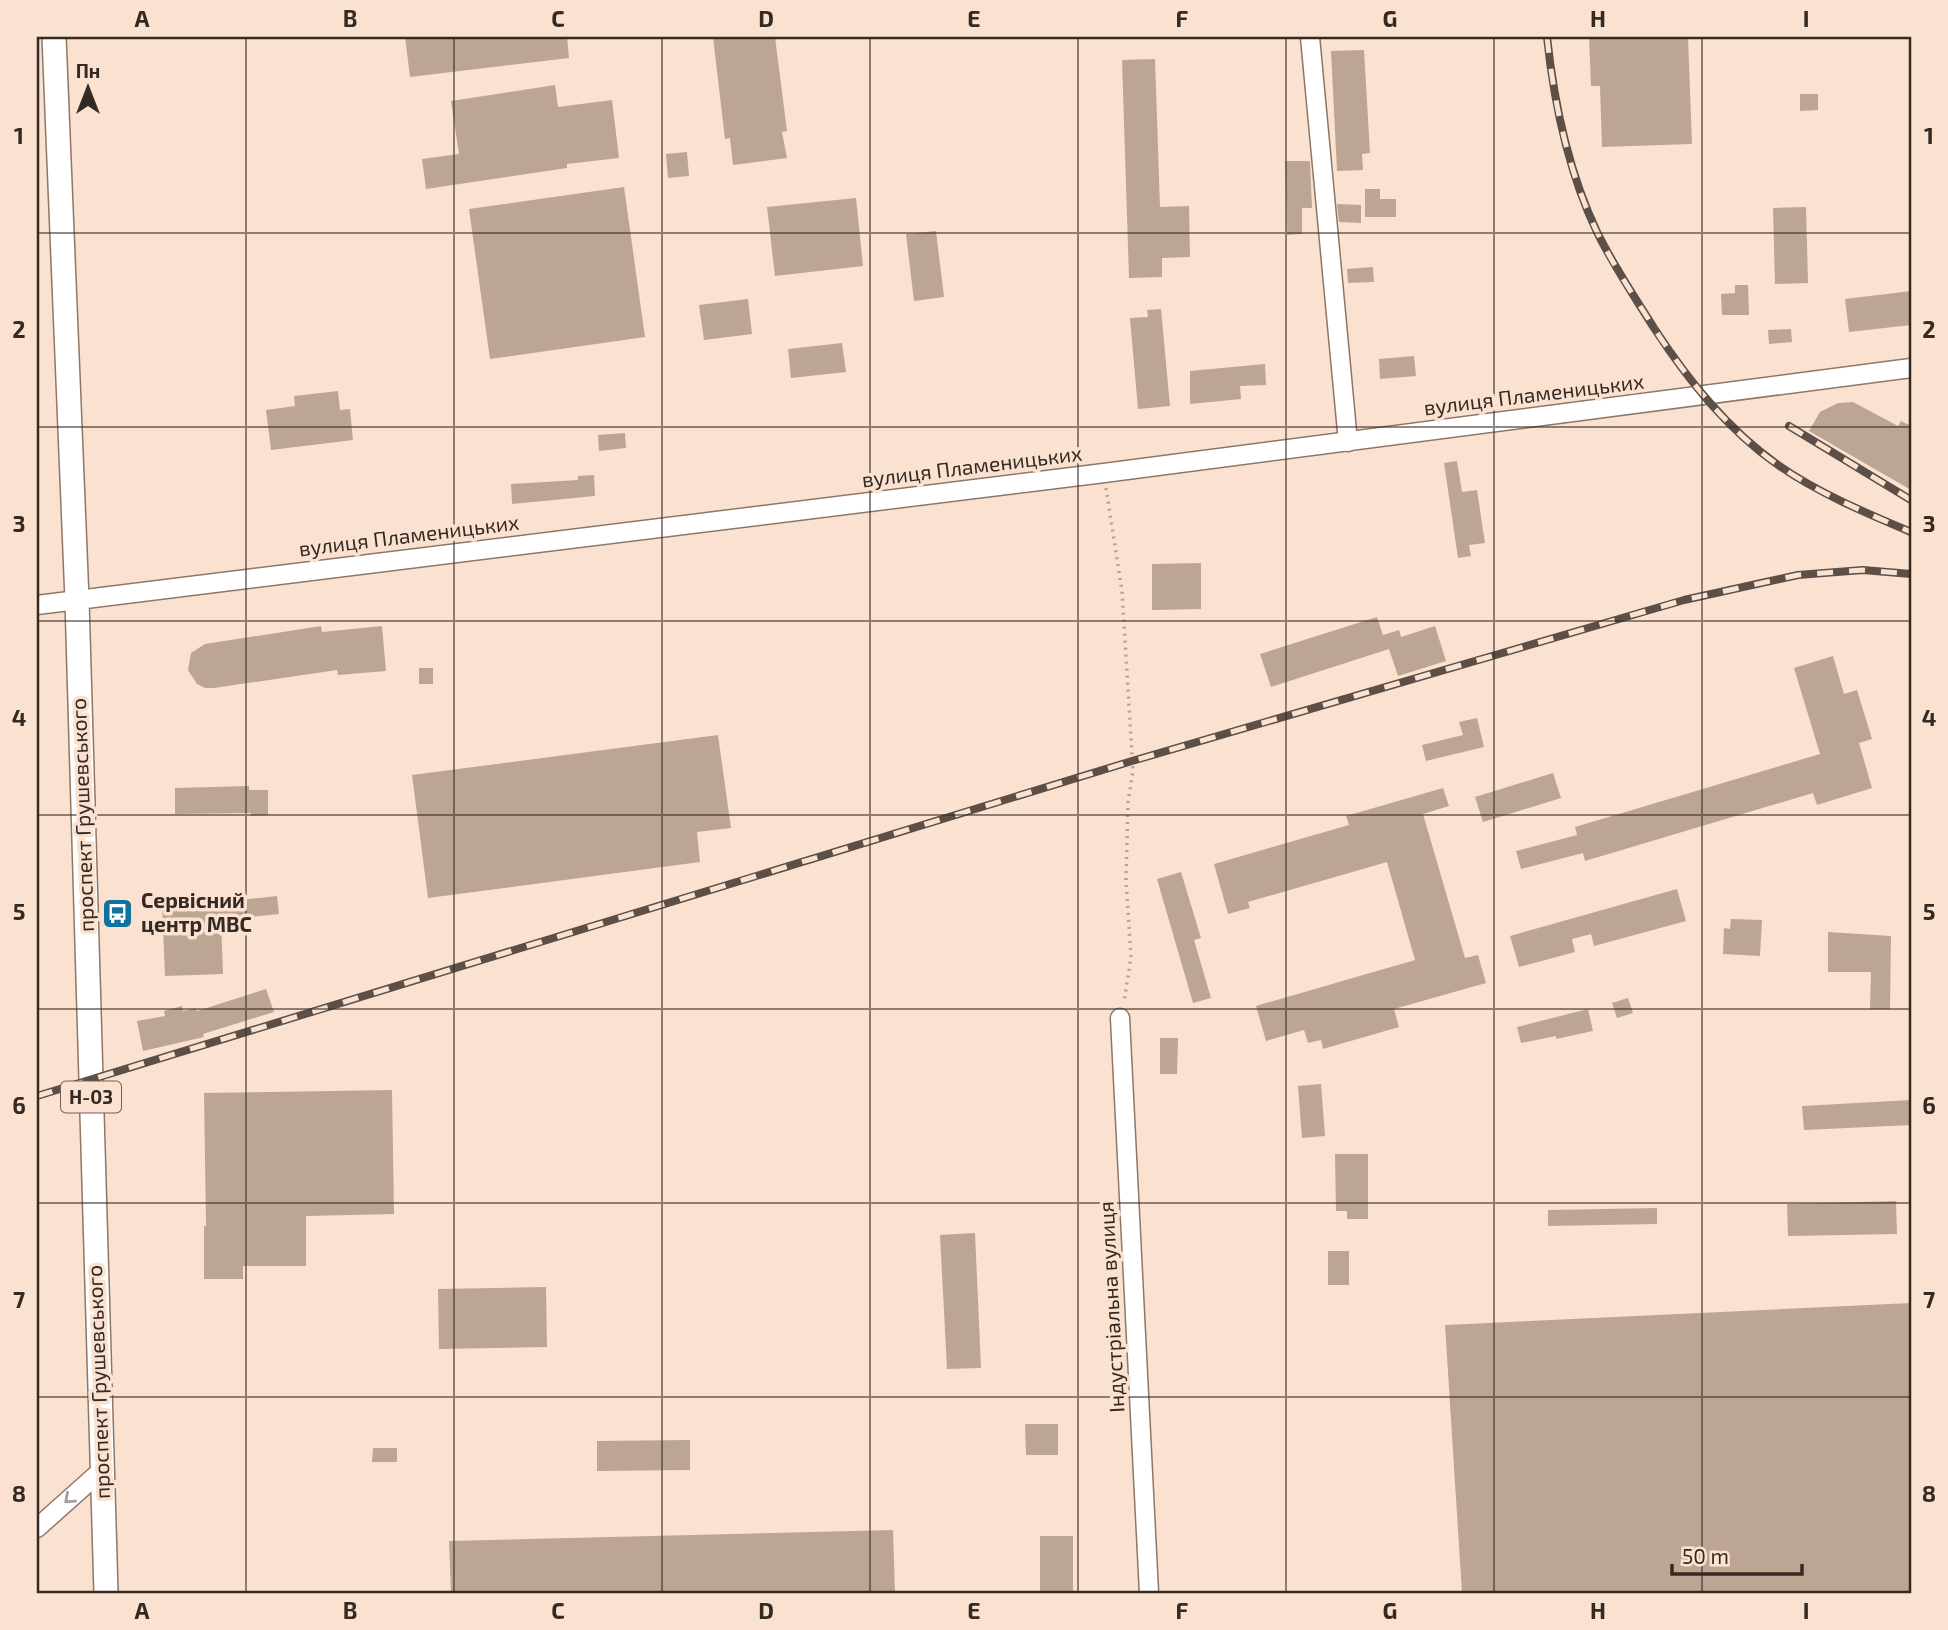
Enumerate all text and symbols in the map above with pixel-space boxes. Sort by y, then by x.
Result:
text: A [134,4,150,32]
text: B [343,4,357,32]
text: C [551,4,565,32]
text: D [758,4,774,32]
text: E [967,4,981,32]
text: F [1176,4,1189,32]
text: G [1383,4,1397,32]
text: H [1590,4,1606,32]
text: I [1803,4,1809,32]
north arrow [52,52,122,122]
text: Пн [76,59,100,82]
text: 1 [14,121,24,149]
text: 1 [1924,121,1934,149]
text: 2 [12,315,26,343]
text: 2 [1922,315,1936,343]
street label: вулиця Пламеницьких [1422,368,1645,420]
street label: вулиця Пламеницьких [860,440,1083,492]
text: 3 [12,509,26,537]
street label: вулиця Пламеницьких [297,509,520,561]
text: 3 [1922,509,1936,537]
street label: проспект Грушевського [65,698,99,932]
text: 4 [12,703,26,731]
text: 4 [1922,703,1936,731]
place label: Сервісний центр МВС [141,887,252,936]
bus stop icon: Сервісний центр МВС [101,896,135,930]
text: 5 [13,897,25,925]
text: 5 [1923,897,1935,925]
road number: Н-03 [61,1082,121,1112]
text: 6 [12,1091,26,1119]
text: 6 [1922,1091,1936,1119]
street label: Індустріальна вулиця [1092,1201,1130,1413]
street label: проспект Грушевського [81,1265,115,1499]
text: 7 [13,1285,25,1313]
text: 7 [1923,1285,1935,1313]
text: 8 [12,1479,26,1507]
text: 8 [1922,1479,1936,1507]
one-way arrow [64,1491,77,1503]
scale bar [1672,1532,1801,1576]
text: 50 m [1682,1543,1729,1568]
text: A [134,1596,150,1624]
text: B [343,1596,357,1624]
text: C [551,1596,565,1624]
text: D [758,1596,774,1624]
text: E [967,1596,981,1624]
text: F [1176,1596,1189,1624]
text: G [1383,1596,1397,1624]
text: H [1590,1596,1606,1624]
text: I [1803,1596,1809,1624]

